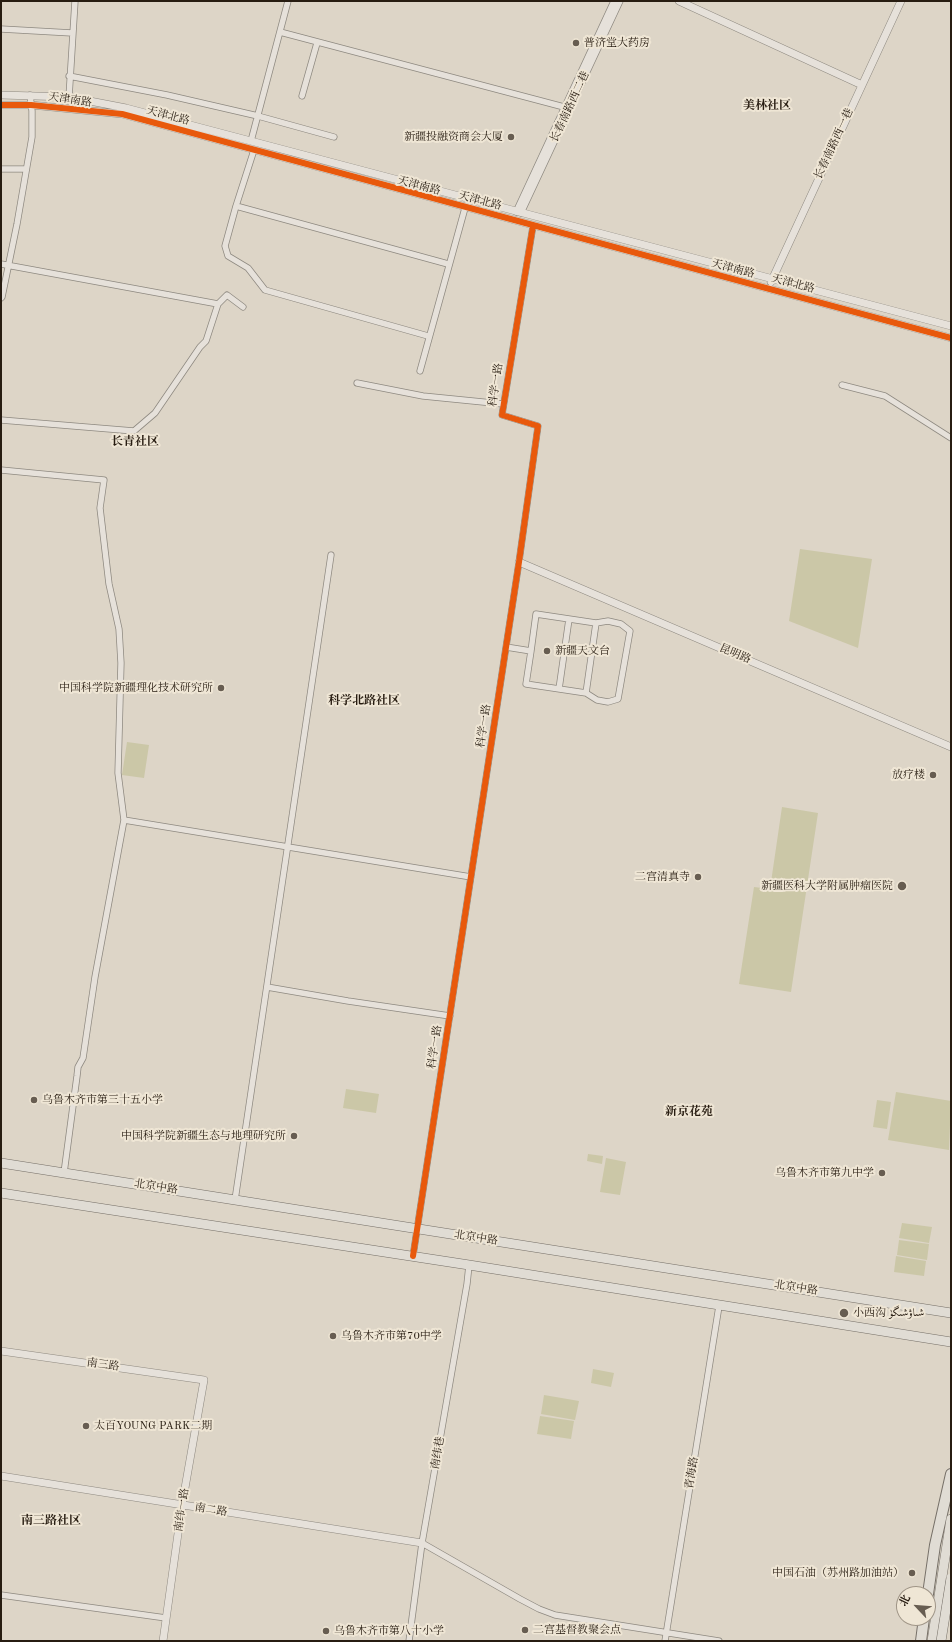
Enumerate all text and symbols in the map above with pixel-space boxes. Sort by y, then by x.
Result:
place label: 普济堂大药房 [584,36,650,50]
marker: 普济堂大药房 [571,38,581,48]
street label: 长春南路西二巷 [548,69,592,145]
street label: 天津南路 [47,90,93,110]
district label: 美林社区 [743,99,791,113]
street label: 天津北路 [145,104,191,128]
street label: 长春南路西一巷 [812,106,856,182]
place label: 新疆投融资商会大厦 [404,130,503,144]
marker: 新疆投融资商会大厦 [506,132,516,142]
street label: 天津南路 [396,174,442,198]
street label: 天津北路 [457,189,503,213]
street label: 天津南路 [710,257,756,281]
street label: 天津北路 [770,272,816,296]
street label: 科学一路 [486,362,506,408]
district label: 长青社区 [111,435,159,449]
street label: 昆明路 [717,641,753,667]
place label: 新疆天文台 [555,644,610,658]
marker: 新疆天文台 [542,646,552,656]
place label: 中国科学院新疆理化技术研究所 [59,681,213,695]
marker: 中国科学院新疆理化技术研究所 [216,683,226,693]
district label: 科学北路社区 [328,694,400,708]
street label: 科学一路 [474,703,494,749]
place label: 放疗楼 [892,768,925,782]
marker: 放疗楼 [928,770,938,780]
place label: 二宫清真寺 [635,870,690,884]
marker: 二宫清真寺 [693,872,703,882]
place label: 新疆医科大学附属肿瘤医院 [761,879,893,893]
marker: 新疆医科大学附属肿瘤医院 [896,880,908,892]
street label: 科学一路 [425,1024,445,1070]
place label: 乌鲁木齐市第三十五小学 [42,1093,163,1107]
marker: 乌鲁木齐市第三十五小学 [29,1095,39,1105]
district label: 新京花苑 [665,1105,713,1119]
place label: 中国科学院新疆生态与地理研究所 [121,1129,286,1143]
marker: 中国科学院新疆生态与地理研究所 [289,1131,299,1141]
place label: 乌鲁木齐市第九中学 [775,1166,874,1180]
marker: 乌鲁木齐市第九中学 [877,1168,887,1178]
street label: 北京中路 [133,1177,179,1197]
street label: 北京中路 [453,1228,499,1248]
street label: 北京中路 [773,1278,819,1298]
place label: 小西沟 شىاۋشىگۈ [853,1306,924,1320]
marker: 小西沟 شىاۋشىگۈ [838,1307,850,1319]
place label: 乌鲁木齐市第70中学 [341,1329,442,1343]
marker: 乌鲁木齐市第70中学 [328,1331,338,1341]
street label: 南三路 [86,1356,120,1374]
place label: 太百YOUNG PARK二期 [94,1419,212,1433]
marker: 太百YOUNG PARK二期 [81,1421,91,1431]
street label: 南纬巷 [429,1436,447,1470]
street label: 青海路 [683,1456,701,1490]
street label: 南纬一路 [172,1487,192,1533]
street label: 南二路 [194,1501,228,1519]
district label: 南三路社区 [21,1514,81,1528]
place label: 中国石油（苏州路加油站） [772,1566,904,1580]
marker: 中国石油（苏州路加油站） [907,1568,917,1578]
north arrow [896,1586,936,1626]
text: 北 [898,1594,913,1608]
place label: 二宫基督教聚会点 [533,1623,621,1637]
place label: 乌鲁木齐市第八十小学 [334,1624,444,1638]
marker: 二宫基督教聚会点 [520,1625,530,1635]
marker: 乌鲁木齐市第八十小学 [321,1626,331,1636]

